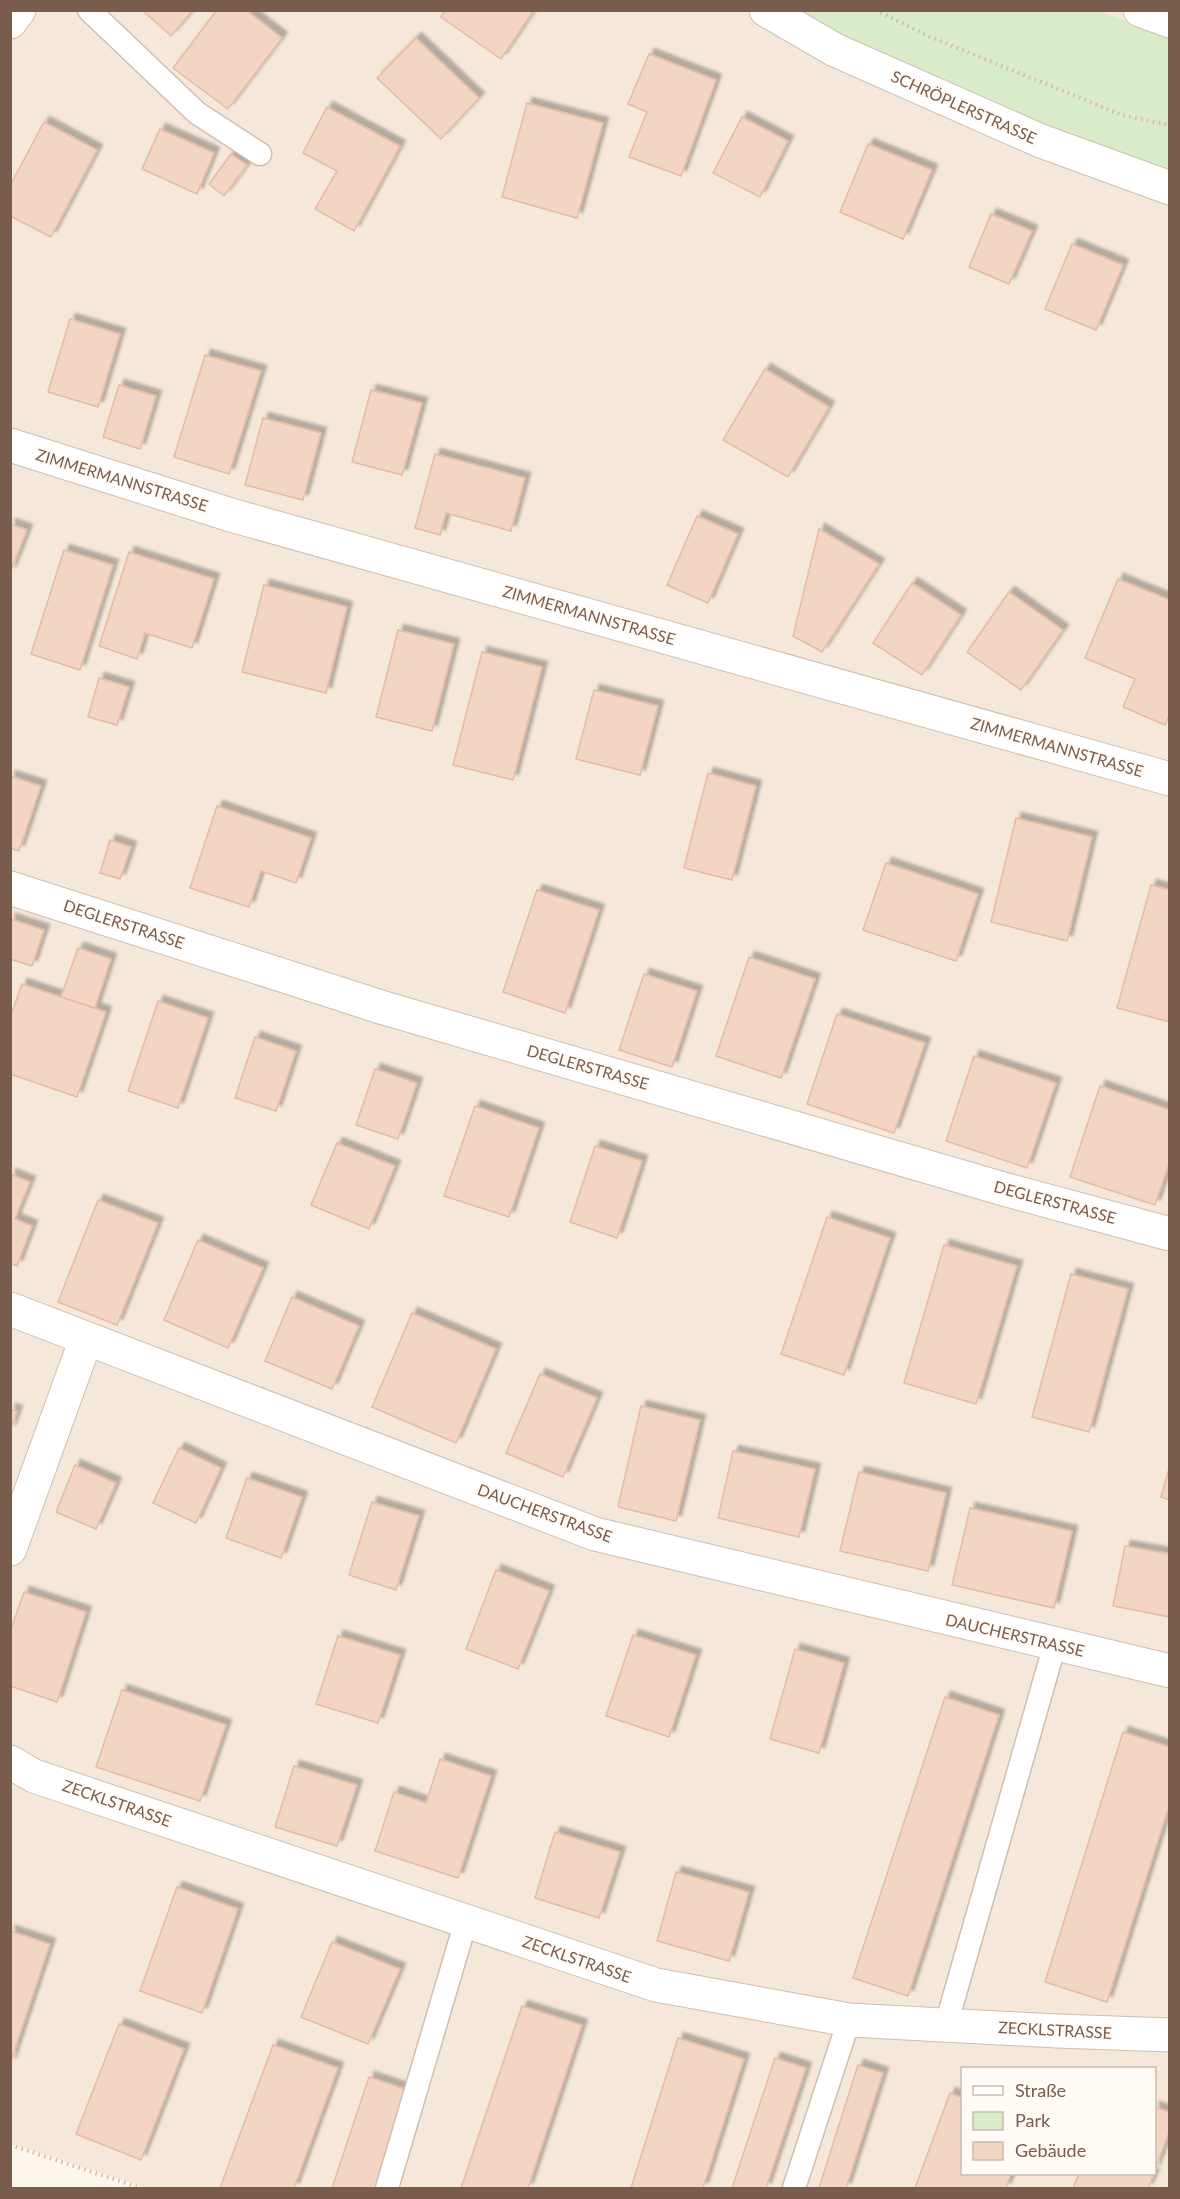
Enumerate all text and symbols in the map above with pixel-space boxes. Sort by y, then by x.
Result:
street label: SCHRÖPLERSTRASSE [889,66,1040,147]
street label: ZIMMERMANNSTRASSE [34,444,210,515]
street label: ZIMMERMANNSTRASSE [501,581,678,648]
street label: ZIMMERMANNSTRASSE [969,713,1146,780]
street label: DEGLERSTRASSE [61,895,187,952]
street label: DEGLERSTRASSE [525,1040,651,1093]
street label: DEGLERSTRASSE [992,1176,1118,1227]
street label: DAUCHERSTRASSE [475,1479,615,1546]
street label: DAUCHERSTRASSE [944,1609,1086,1660]
street label: ZECKLSTRASSE [60,1775,174,1830]
street label: ZECKLSTRASSE [520,1931,634,1986]
street label: ZECKLSTRASSE [998,2017,1112,2042]
legend [961,2067,1156,2175]
text: Straße [1015,2079,1066,2101]
text: Park [1015,2109,1051,2131]
text: Gebäude [1015,2139,1086,2161]

